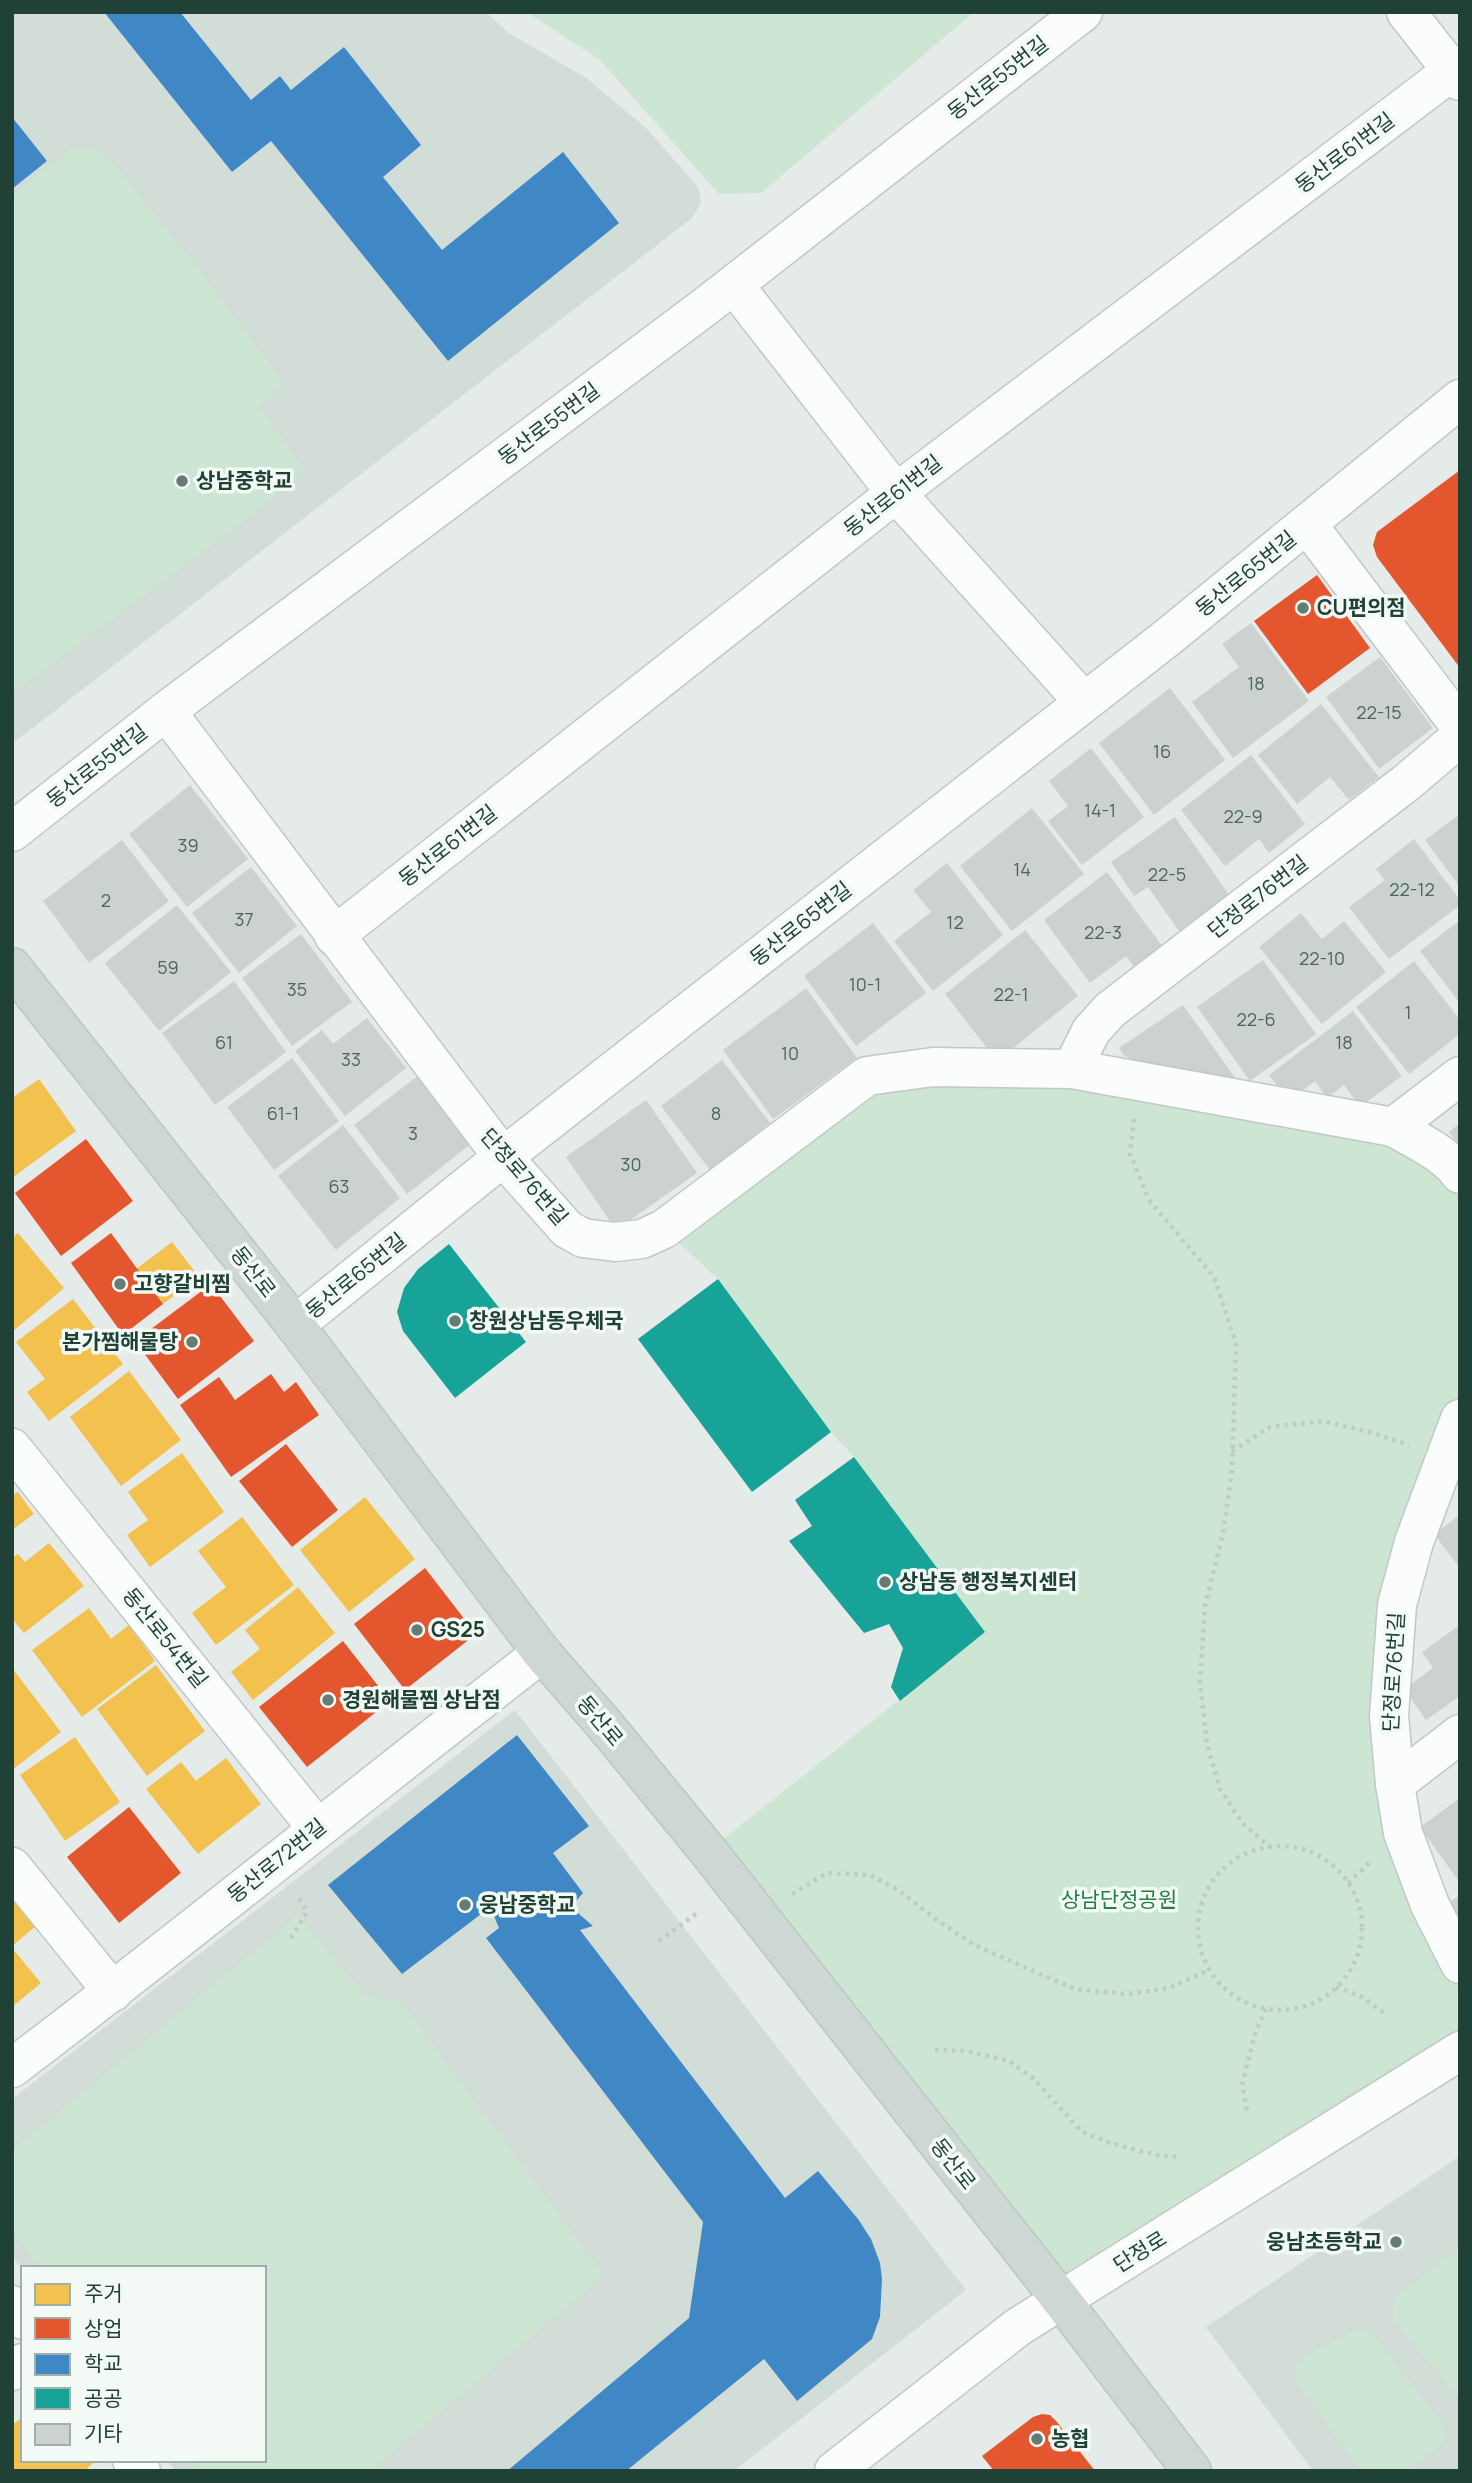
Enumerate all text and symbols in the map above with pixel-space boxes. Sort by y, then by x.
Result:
street label: 동산로55번길 [941,29,1054,125]
street label: 동산로61번길 [1289,106,1400,199]
street label: 동산로55번길 [492,376,605,471]
street label: 동산로61번길 [837,448,947,542]
place label: 상남중학교 [196,466,293,494]
marker: 상남중학교 [174,473,190,489]
street label: 동산로65번길 [1189,524,1301,622]
place label: CU편의점 [1317,593,1406,621]
marker: CU편의점 [1295,600,1311,616]
house number: 18 [1247,671,1265,695]
house number: 22-15 [1356,700,1402,724]
street label: 동산로55번길 [40,717,153,813]
house number: 16 [1153,739,1171,763]
street label: 동산로61번길 [392,798,502,892]
house number: 14-1 [1084,798,1116,822]
house number: 22-9 [1223,804,1263,828]
house number: 39 [177,833,199,857]
street label: 단정로76번길 [1201,848,1313,944]
house number: 14 [1013,857,1031,881]
house number: 22-5 [1148,862,1186,886]
street label: 동산로65번길 [744,875,857,972]
house number: 22-12 [1389,877,1435,901]
house number: 2 [101,888,111,912]
house number: 37 [235,907,254,931]
house number: 12 [946,910,964,934]
house number: 22-3 [1084,920,1122,944]
house number: 22-10 [1299,946,1345,970]
house number: 59 [157,955,179,979]
house number: 10-1 [849,972,881,996]
house number: 35 [287,977,307,1001]
house number: 22-1 [993,982,1029,1006]
house number: 1 [1404,1000,1412,1024]
house number: 22-6 [1236,1007,1276,1031]
house number: 61 [215,1030,233,1054]
house number: 18 [1335,1030,1353,1054]
house number: 10 [781,1041,799,1065]
house number: 33 [341,1047,361,1071]
house number: 61-1 [267,1101,299,1125]
house number: 8 [711,1101,721,1125]
house number: 3 [408,1121,418,1145]
street label: 단정로76번길 [475,1122,575,1231]
house number: 30 [621,1152,641,1176]
house number: 63 [328,1174,350,1198]
street label: 동산로65번길 [299,1226,411,1324]
street label: 동산로 [225,1240,283,1303]
place label: 고향갈비찜 [134,1269,231,1297]
marker: 고향갈비찜 [112,1276,128,1292]
place label: 창원상남동우체국 [469,1306,624,1334]
marker: 창원상남동우체국 [447,1313,463,1329]
place label: 본가찜해물탕 [62,1327,178,1355]
marker: 본가찜해물탕 [184,1334,200,1350]
place label: 상남동 행정복지센터 [899,1567,1077,1595]
marker: 상남동 행정복지센터 [877,1574,893,1590]
street label: 동산로54번길 [117,1582,215,1693]
street label: 단정로76번길 [1376,1611,1410,1733]
place label: GS25 [431,1615,485,1643]
marker: GS25 [409,1622,425,1638]
place label: 경원해물찜 상남점 [342,1685,501,1713]
street label: 동산로 [571,1689,630,1752]
marker: 경원해물찜 상남점 [320,1692,336,1708]
street label: 동산로72번길 [221,1812,331,1909]
park label: 상남단정공원 [1061,1885,1177,1913]
place label: 웅남중학교 [479,1890,576,1918]
marker: 웅남중학교 [457,1897,473,1913]
street label: 동산로 [925,2132,983,2195]
street label: 단정로 [1107,2224,1171,2278]
place label: 웅남초등학교 [1266,2227,1382,2255]
marker: 웅남초등학교 [1388,2234,1404,2250]
legend [21,2266,266,2462]
text: 주거 [84,2279,123,2307]
text: 상업 [84,2314,123,2342]
text: 학교 [84,2349,123,2377]
text: 공공 [84,2384,123,2412]
text: 기타 [84,2419,123,2447]
place label: 농협 [1051,2424,1090,2452]
marker: 농협 [1029,2431,1045,2447]

